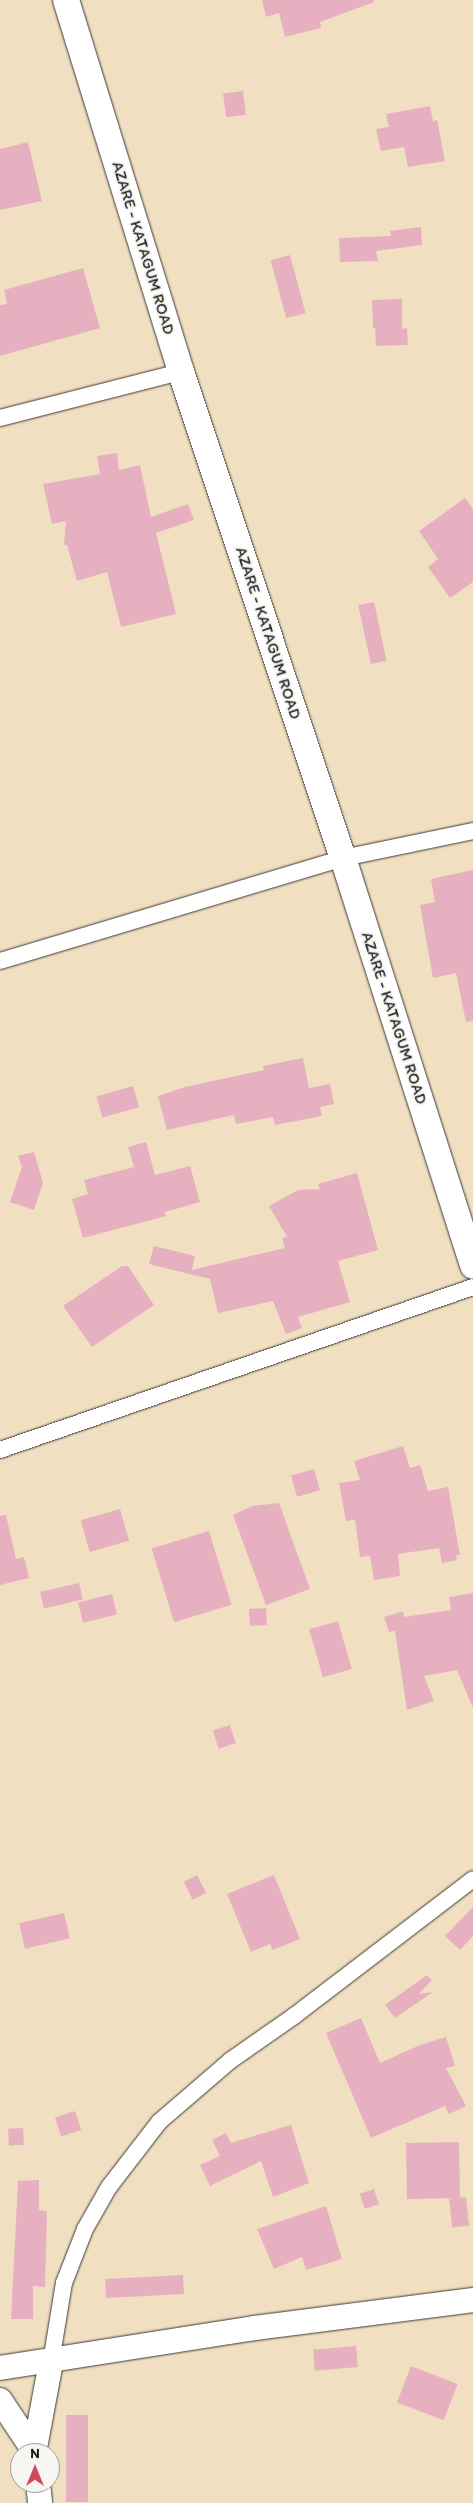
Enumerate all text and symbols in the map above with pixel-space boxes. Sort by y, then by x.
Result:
street label: AZARE - KATAGUM ROAD [107,159,179,337]
street label: AZARE - KATAGUM ROAD [231,544,305,722]
street label: AZARE - KATAGUM ROAD [357,929,431,1107]
north arrow [10,2443,60,2493]
text: N [30,2445,40,2462]

